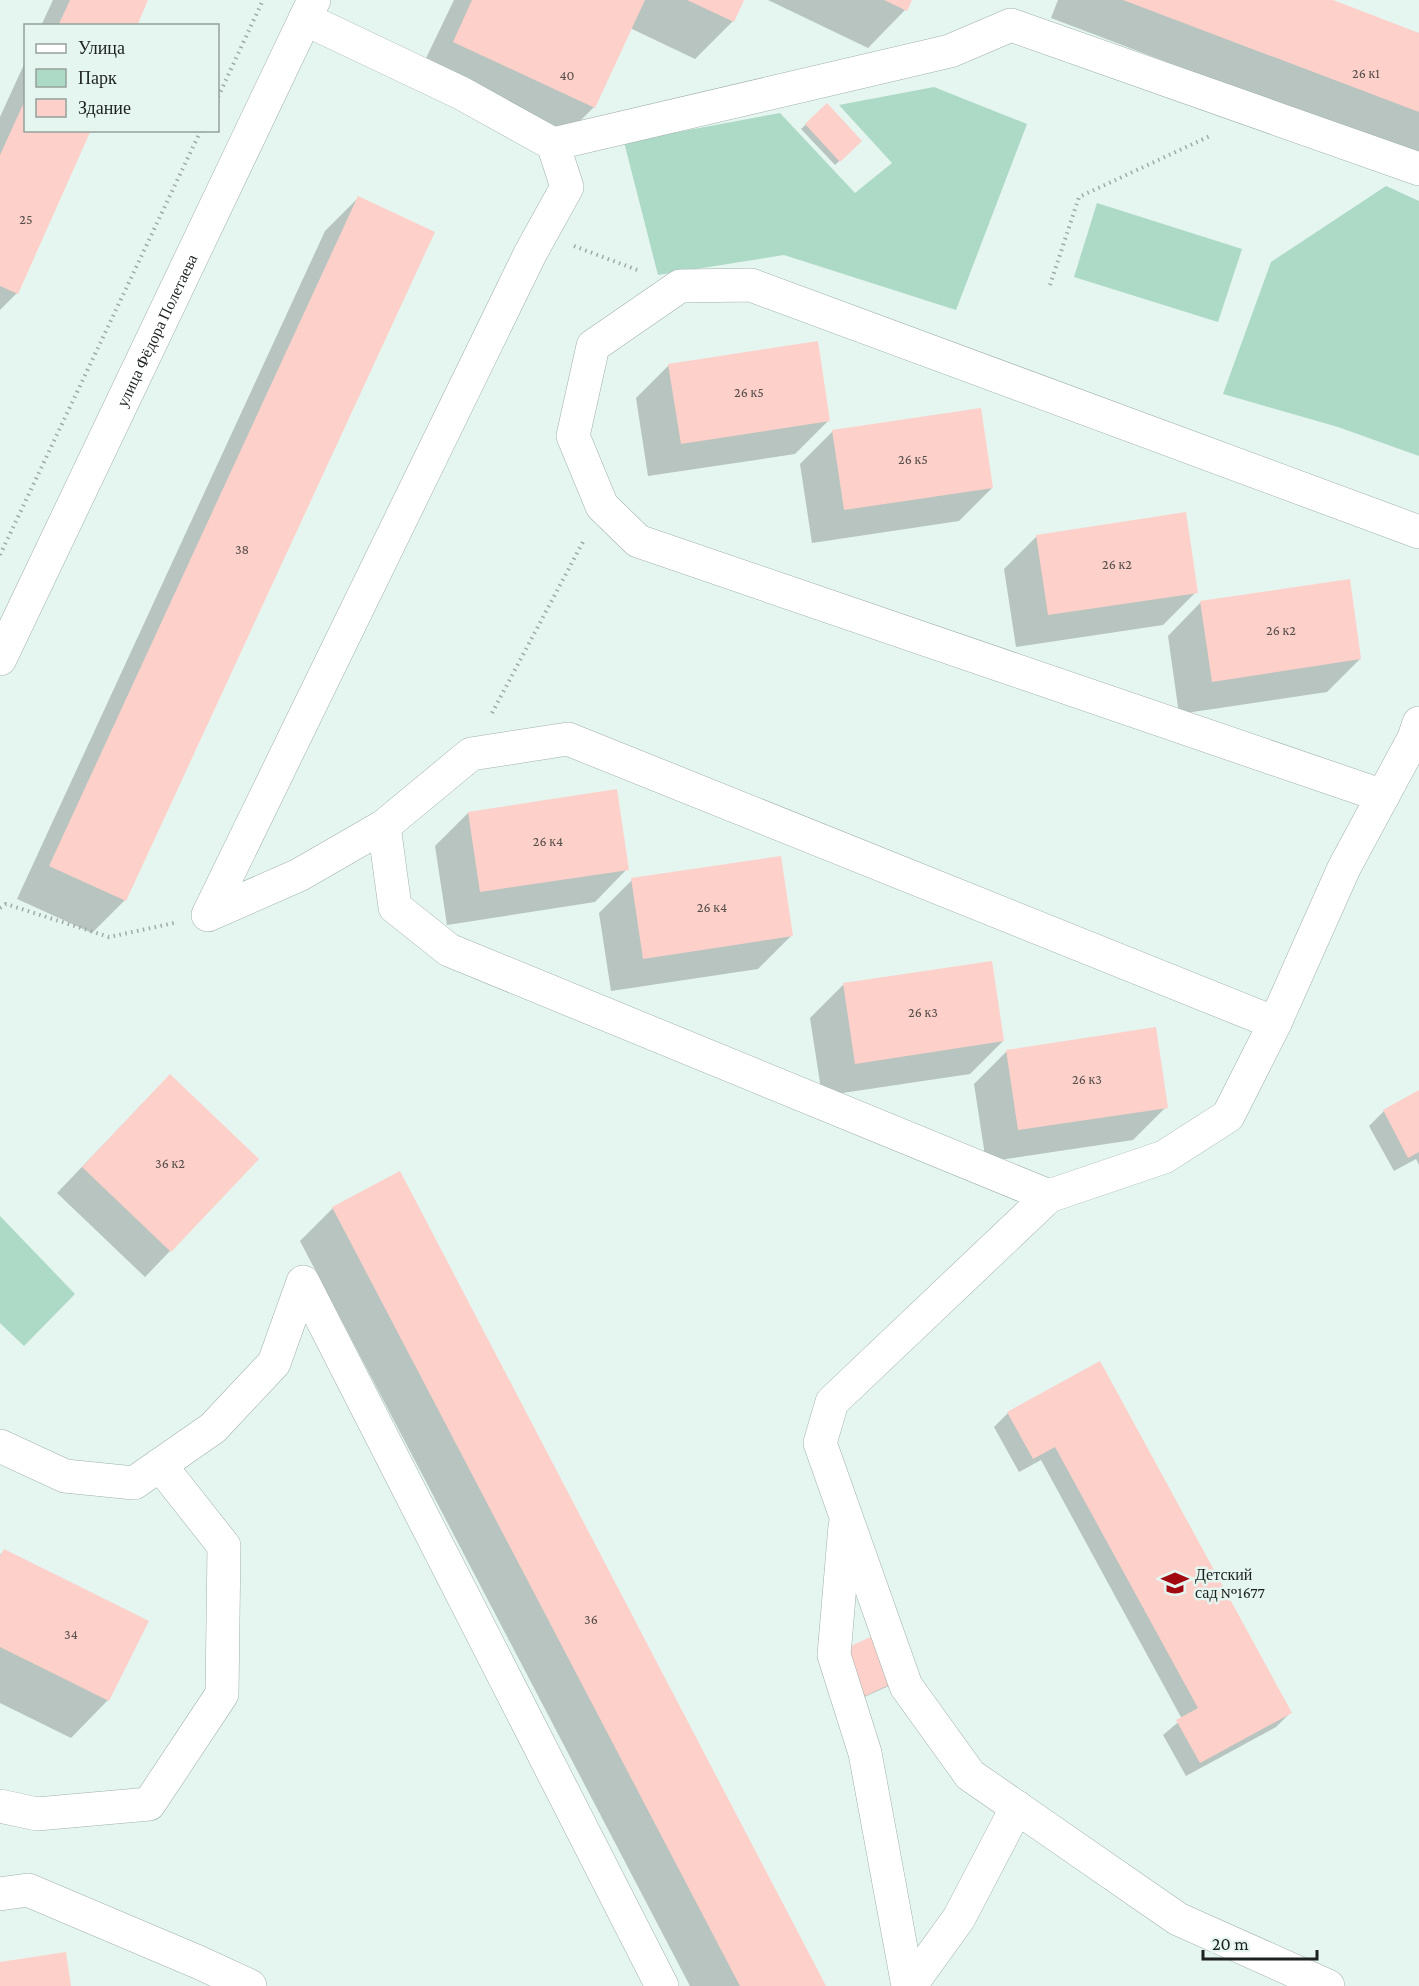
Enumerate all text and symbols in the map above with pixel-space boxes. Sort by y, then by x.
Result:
legend [24,24,219,132]
text: Улица [78,38,125,58]
house number: 26 к1 [1352,65,1380,81]
house number: 40 [559,67,575,83]
text: Парк [78,68,117,88]
text: Здание [78,98,131,118]
house number: 25 [19,211,33,227]
street label: улица Фёдора Полетаева [113,251,200,410]
house number: 26 к5 [734,384,764,400]
house number: 26 к5 [898,451,928,467]
house number: 38 [235,541,249,557]
house number: 26 к2 [1102,556,1132,572]
house number: 26 к2 [1266,622,1296,638]
house number: 26 к4 [533,833,563,849]
house number: 26 к4 [697,899,727,915]
house number: 26 к3 [908,1004,938,1020]
house number: 26 к3 [1072,1071,1102,1087]
house number: 36 к2 [155,1155,185,1171]
place label: Детский сад №1677 [1195,1566,1266,1602]
school or university icon: Детский сад №1677 [1160,1568,1190,1598]
house number: 36 [584,1611,598,1627]
house number: 34 [64,1626,78,1642]
scale bar [1203,1923,1317,1961]
text: 20 m [1212,1934,1249,1954]

